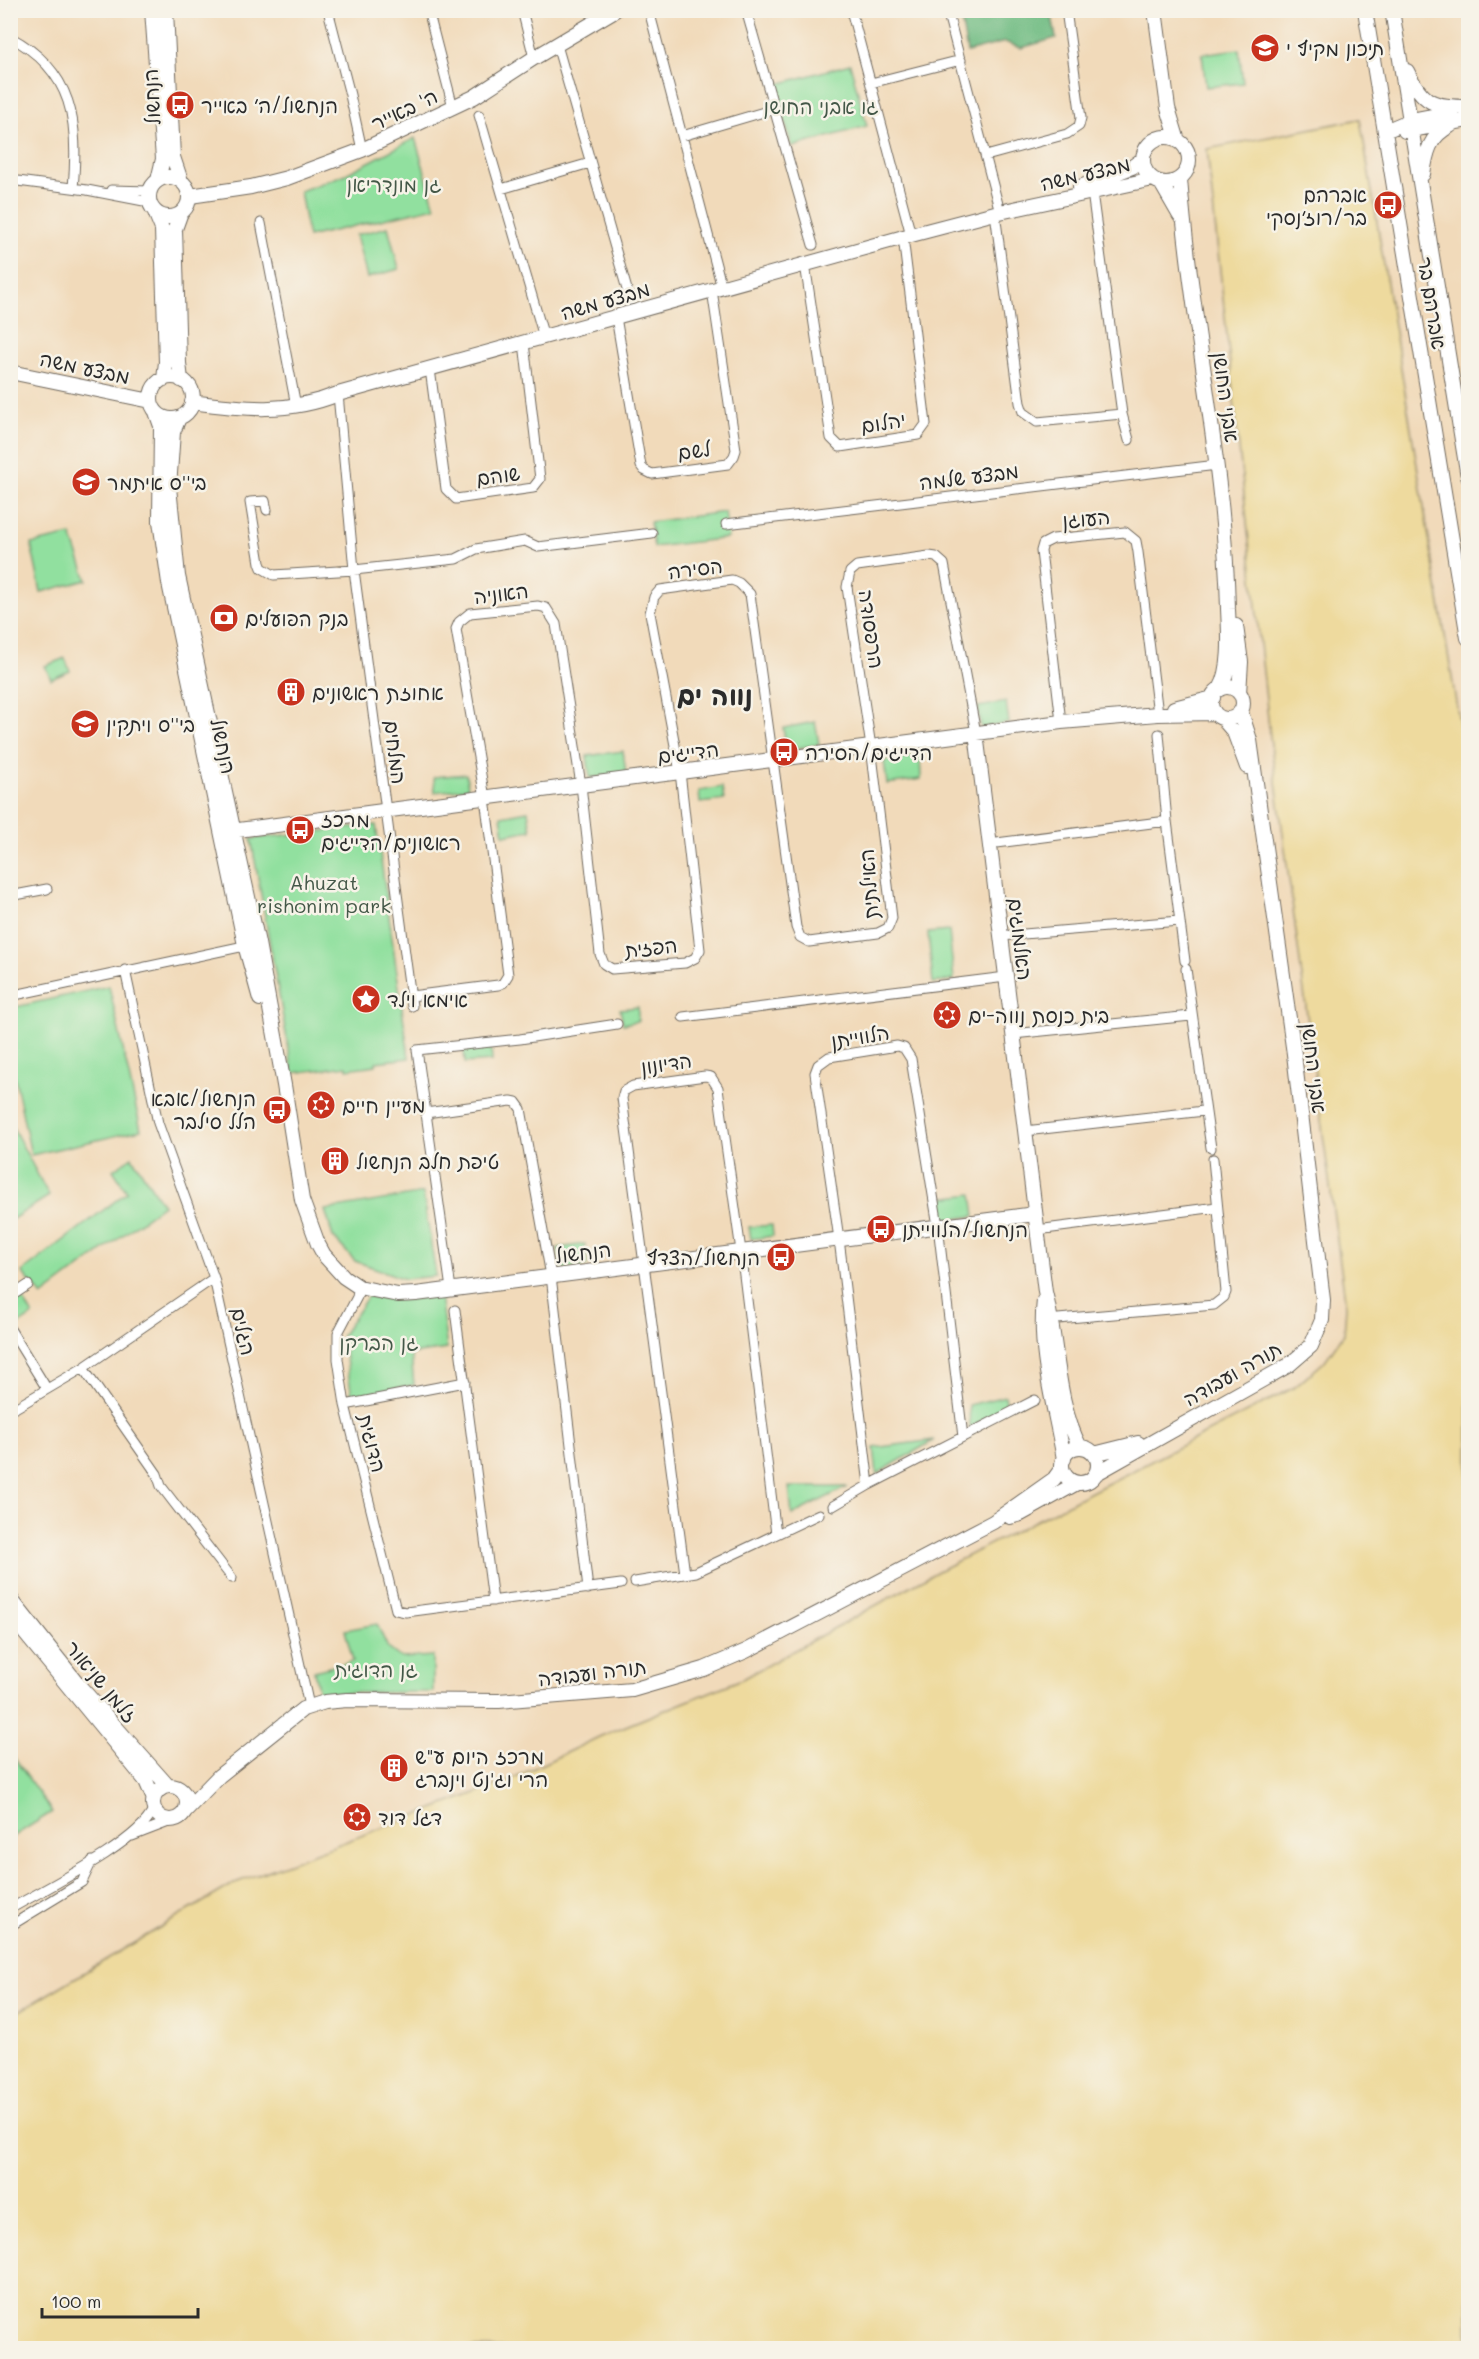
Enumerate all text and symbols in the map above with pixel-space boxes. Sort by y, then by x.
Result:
school or university icon: תיכון מקיף י [1249,32,1281,64]
place label: תיכון מקיף י [1286,35,1384,61]
street label: הנחשול [137,68,165,126]
street label: ה' באייר [367,82,441,136]
bus stop icon: הנחשול/ה׳ באייר [164,89,196,121]
place label: הנחשול/ה׳ באייר [201,92,338,118]
park label: גו אבני החושן [763,93,879,119]
street label: מבצע משה [1037,150,1133,196]
park label: גן מונדריאן [346,171,442,198]
place label: אברהם בר/רוז׳נסקי [1266,181,1367,231]
bus stop icon: אברהם בר/רוז׳נסקי [1372,189,1404,221]
street label: אברהם בר [1413,255,1453,351]
street label: מבצע משה [557,275,653,325]
street label: מבצע משה [37,345,133,389]
street label: אבני החושן [1208,350,1246,444]
street label: יהלום [859,406,907,438]
street label: לשם [676,435,713,465]
street label: מבצע שלמה [918,457,1020,495]
street label: שוהם [474,459,522,491]
school or university icon: בי''ס איתמר [70,466,102,498]
place label: בי''ס איתמר [107,469,207,495]
street label: העוגן [1061,503,1111,533]
street label: הסירה [666,552,724,584]
street label: האוניה [472,577,530,609]
street label: הרפסודה [854,588,890,670]
bank icon: בנק הפועלים [208,602,240,634]
place label: בנק הפועלים [245,605,348,631]
building icon: אחוזת ראשונים [275,676,307,708]
district label: נווה ים [677,678,753,712]
place label: אחוזת ראשונים [312,679,444,705]
school or university icon: בי''ס ויתקין [69,708,101,740]
place label: בי''ס ויתקין [106,711,195,737]
street label: הנחשול [205,716,243,776]
street label: המלחים [379,718,413,786]
street label: הדייגים [656,735,720,769]
bus stop icon: הדייגים/הסירה [768,736,800,768]
place label: הדייגים/הסירה [805,739,932,765]
place label: מרכז ראשונים/הדייגים [321,806,461,855]
bus stop icon: מרכז ראשונים/הדייגים [284,814,316,846]
street label: האילתית [853,848,883,920]
park label: Ahuzat rishonim park [257,869,391,918]
street label: האלמוגים [1003,896,1039,982]
street label: הפזית [622,931,679,963]
place icon: אימא וילד [350,983,382,1015]
place label: אימא וילד [387,986,468,1012]
synagogue icon: בית כנסת נווה-ים [931,999,963,1031]
place label: בית כנסת נווה-ים [968,1002,1109,1028]
street label: הלווייתן [829,1019,891,1053]
street label: אבני החושן [1297,1021,1333,1115]
street label: הדיונון [639,1047,693,1079]
place label: הנחשול/אבא הלל סילבר [151,1085,256,1134]
synagogue icon: מעיין חיים [305,1089,337,1121]
place label: מעיין חיים [342,1092,426,1118]
bus stop icon: הנחשול/אבא הלל סילבר [261,1094,293,1126]
building icon: טיפת חלב הנחשול [319,1145,351,1177]
place label: טיפת חלב הנחשול [356,1148,499,1174]
bus stop icon: הנחשול/הלווייתן [865,1213,897,1245]
place label: הנחשול/הלווייתן [902,1216,1028,1242]
street label: הנחשול [554,1236,612,1268]
bus stop icon: הנחשול/הצדף [765,1241,797,1273]
place label: הנחשול/הצדף [647,1244,760,1270]
street label: הגלים [226,1304,262,1358]
park label: גן הברקן [339,1329,419,1356]
street label: תורה ועבודה [1178,1335,1286,1411]
street label: הדוגית [353,1410,393,1475]
street label: זלמן שניאור [59,1635,144,1728]
street label: תורה ועבודה [536,1652,648,1692]
park label: גן הדוגית [333,1656,418,1682]
place label: מרכז היום ע"ש הרי וג'נט וינברג [415,1743,548,1792]
building icon: מרכז היום ע"ש הרי וג'נט וינברג [378,1752,410,1784]
synagogue icon: דגל דוד [341,1801,373,1833]
place label: דגל דוד [378,1804,442,1830]
scale bar [42,2281,198,2319]
text: 100 m [51,2289,101,2313]

